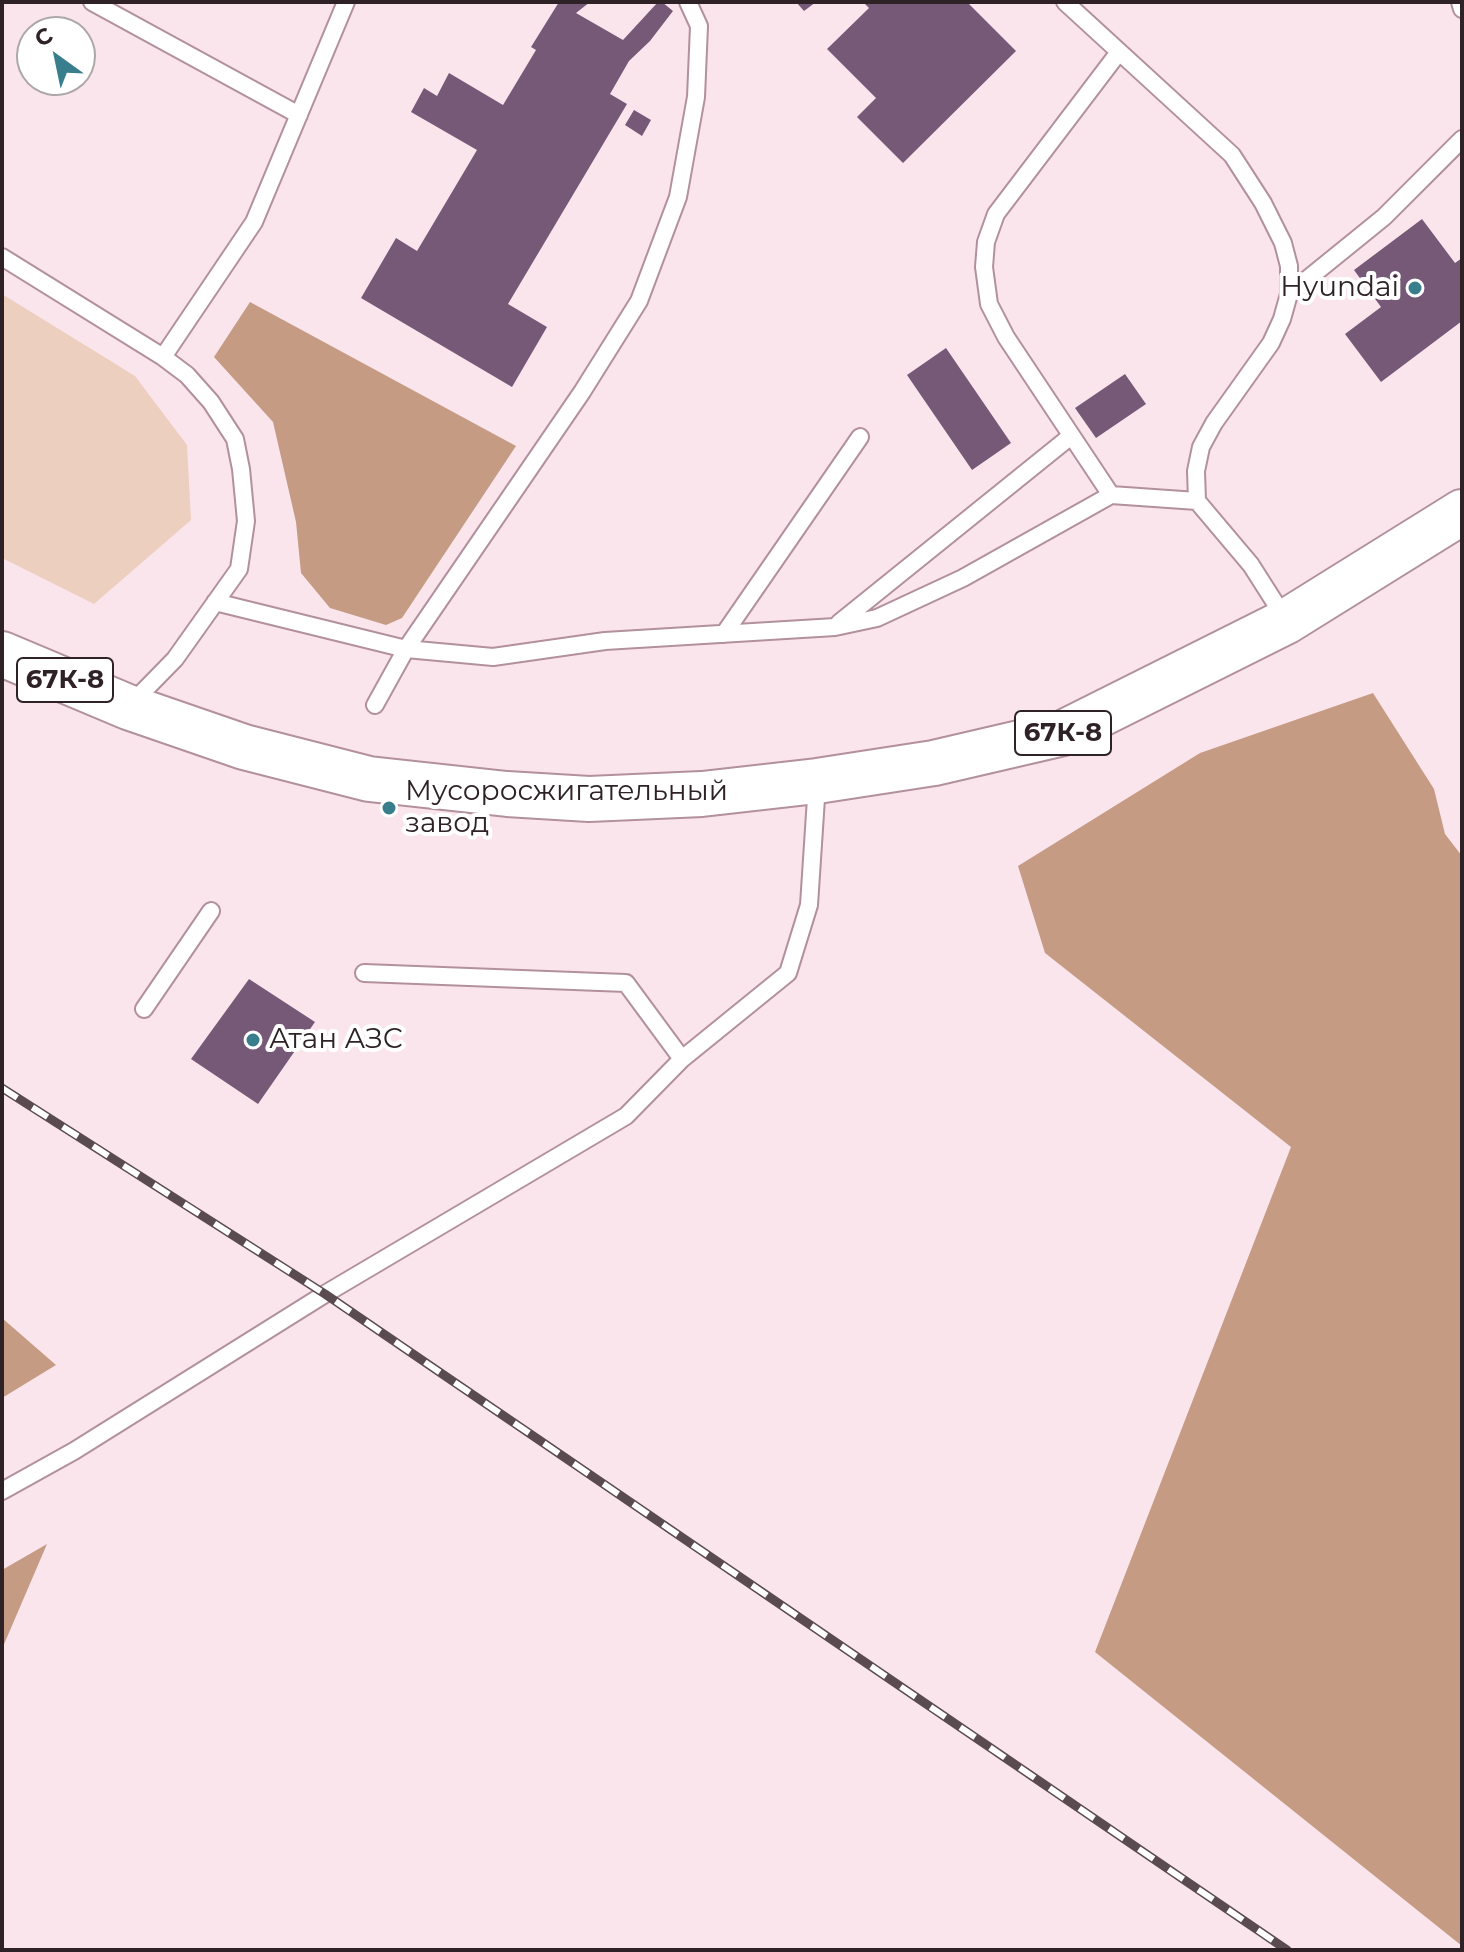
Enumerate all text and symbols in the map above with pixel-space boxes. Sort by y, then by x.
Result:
north arrow [16,16,96,96]
text: С [30,21,58,53]
place label: Hyundai [1280,271,1399,305]
marker: Hyundai [1406,279,1424,297]
road number: 67К-8 [17,658,113,702]
road number: 67К-8 [1015,711,1111,755]
place label: Мусоросжигательный завод [405,775,728,841]
marker: Мусоросжигательный завод [380,799,398,817]
place label: Атан АЗС [269,1023,403,1057]
marker: Атан АЗС [244,1031,262,1049]

